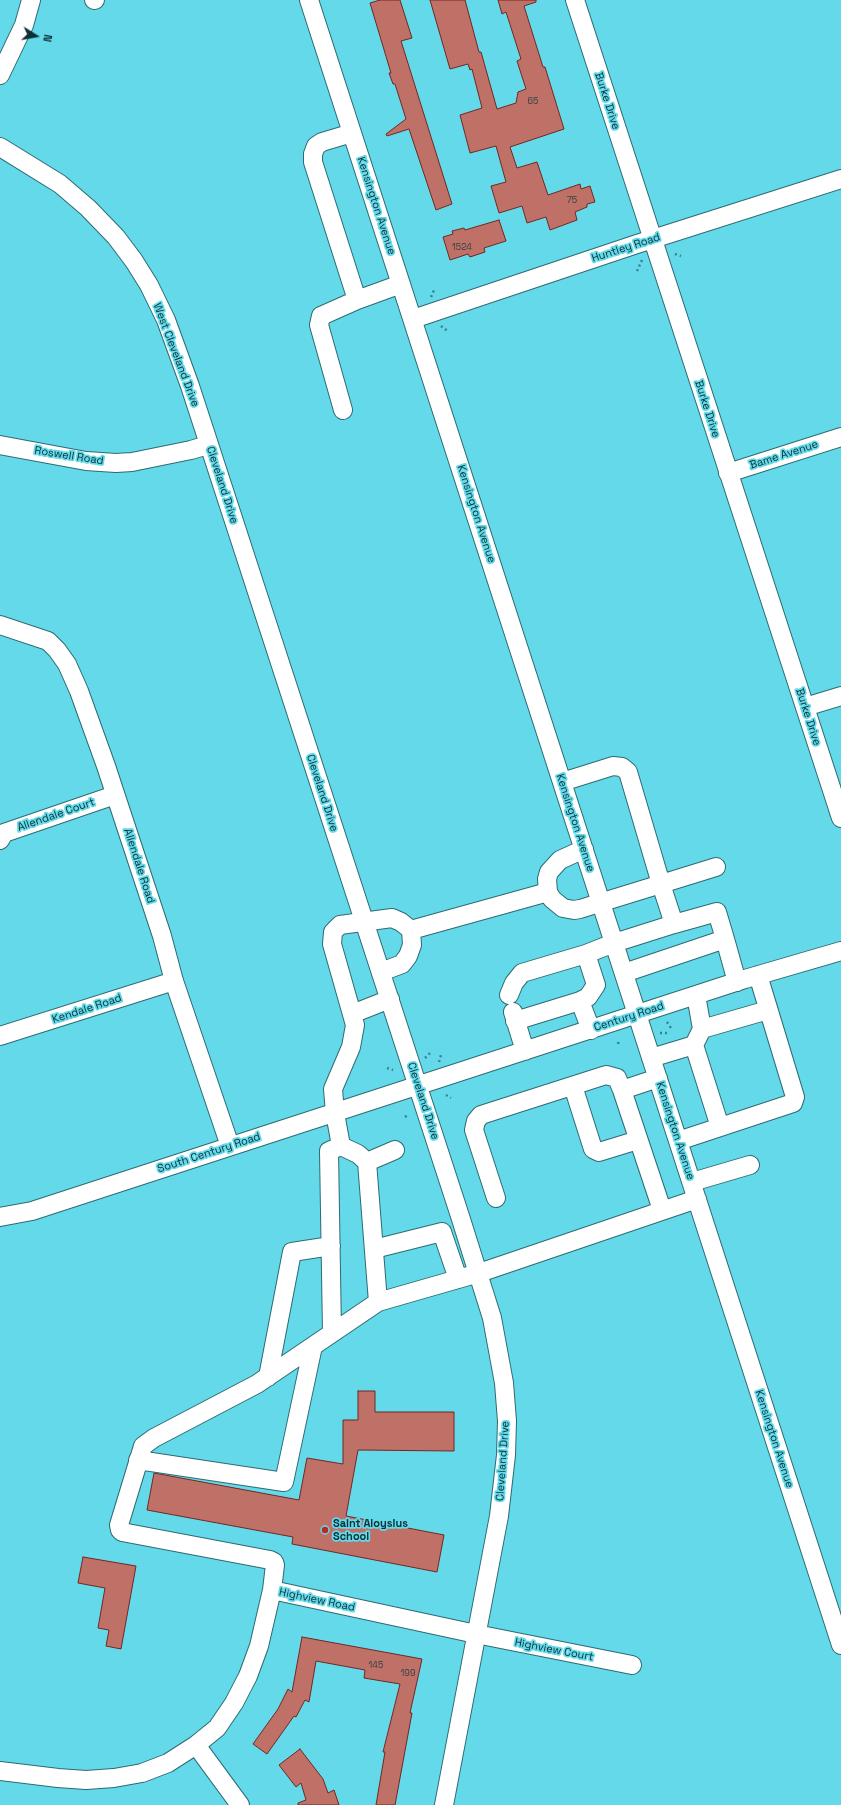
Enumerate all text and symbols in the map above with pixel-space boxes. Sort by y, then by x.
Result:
north arrow [16,16,56,56]
text: N [40,33,55,43]
street label: Burke Drive [592,71,622,131]
house number: 65 [528,97,538,107]
street label: Kensington Avenue [354,155,398,257]
house number: 75 [567,196,577,206]
street label: Huntley Road [590,231,662,265]
house number: 1524 [452,243,472,253]
street label: West Cleveland Drive [150,301,202,409]
street label: Burke Drive [692,379,722,439]
street label: Bame Avenue [748,438,820,472]
street label: Roswell Road [33,444,105,468]
street label: Cleveland Drive [203,445,241,525]
street label: Kensington Avenue [454,463,498,565]
street label: Burke Drive [793,687,823,747]
street label: Cleveland Drive [303,753,341,833]
street label: Kensington Avenue [553,772,597,874]
street label: Allendale Court [16,796,96,834]
street label: Allendale Road [121,827,157,905]
street label: Kendale Road [51,992,123,1026]
street label: Century Road [592,999,666,1035]
street label: Cleveland Drive [404,1061,442,1141]
street label: Kensington Avenue [653,1080,697,1182]
street label: South Century Road [156,1130,262,1176]
street label: Kensington Avenue [752,1388,796,1490]
street label: Cleveland Drive [494,1420,512,1502]
place label: Saint Aloysius School [333,1517,408,1543]
marker: Saint Aloysius School [320,1525,330,1535]
street label: Highview Road [278,1586,356,1614]
street label: Highview Court [513,1636,595,1664]
house number: 145 [369,1661,383,1671]
house number: 199 [401,1669,415,1679]

